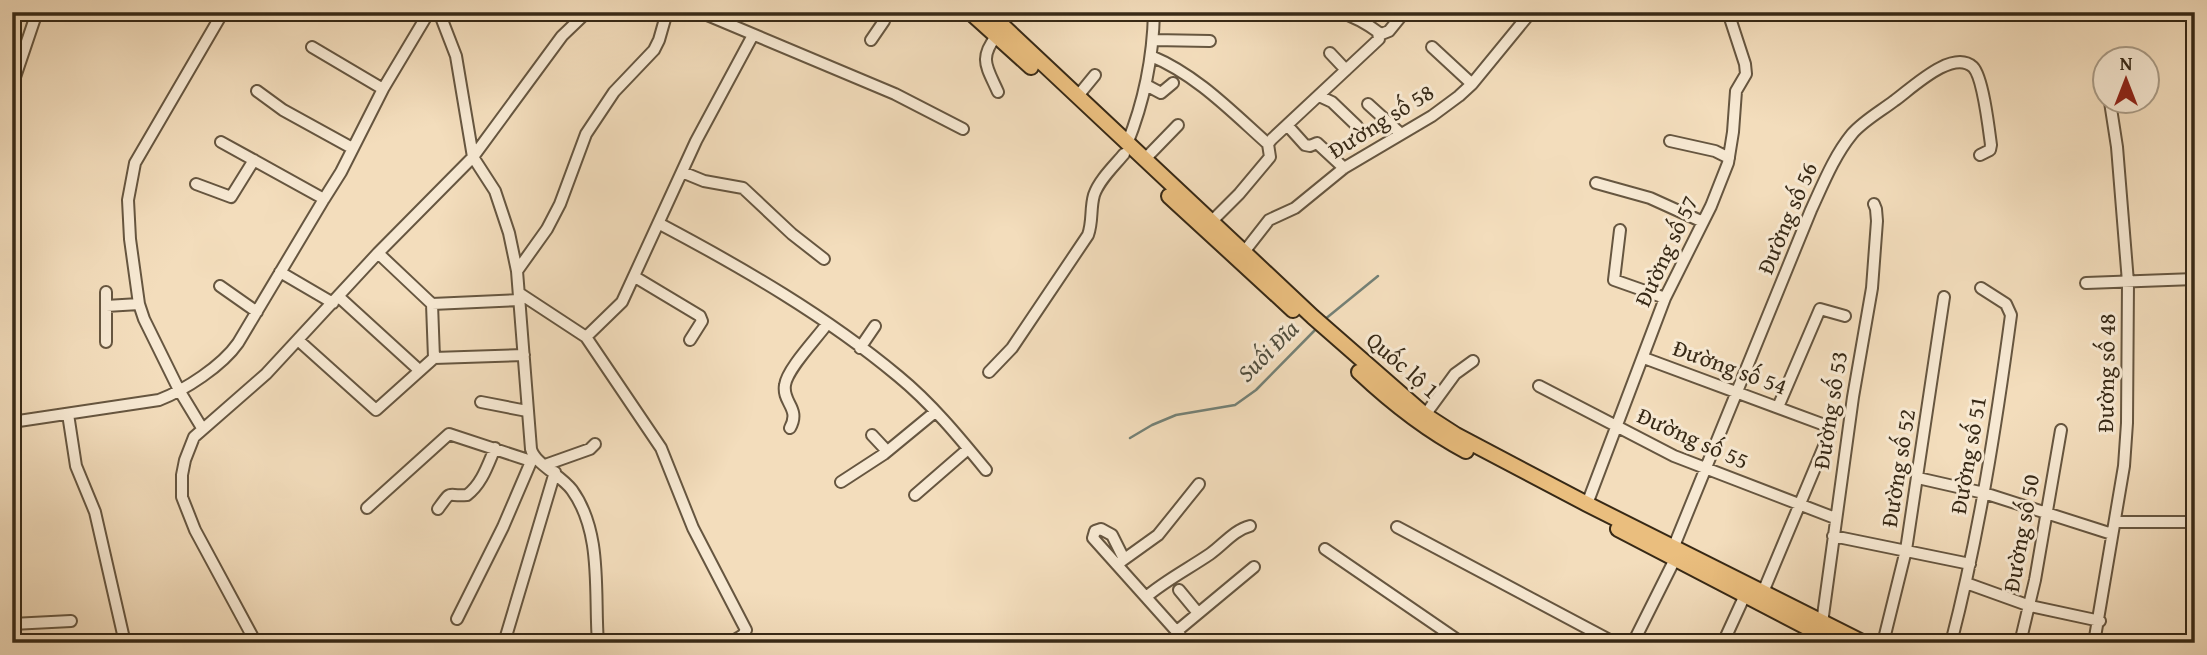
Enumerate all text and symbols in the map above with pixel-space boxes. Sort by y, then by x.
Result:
north arrow [2092,46,2162,116]
text: N [2120,49,2133,77]
street label: Đường số 58 [1322,75,1440,166]
street label: Đường số 56 [1748,157,1825,279]
street label: Đường số 57 [1625,190,1706,312]
water label: Suối Đĩa [1229,312,1307,390]
street label: Đường số 48 [2088,313,2123,433]
street label: Quốc lộ 1 [1359,323,1447,406]
street label: Đường số 54 [1669,331,1792,402]
street label: Đường số 53 [1804,349,1855,471]
street label: Đường số 51 [1941,394,1994,516]
street label: Đường số 55 [1632,398,1754,477]
street label: Đường số 52 [1872,407,1923,529]
street label: Đường số 50 [1994,472,2047,594]

